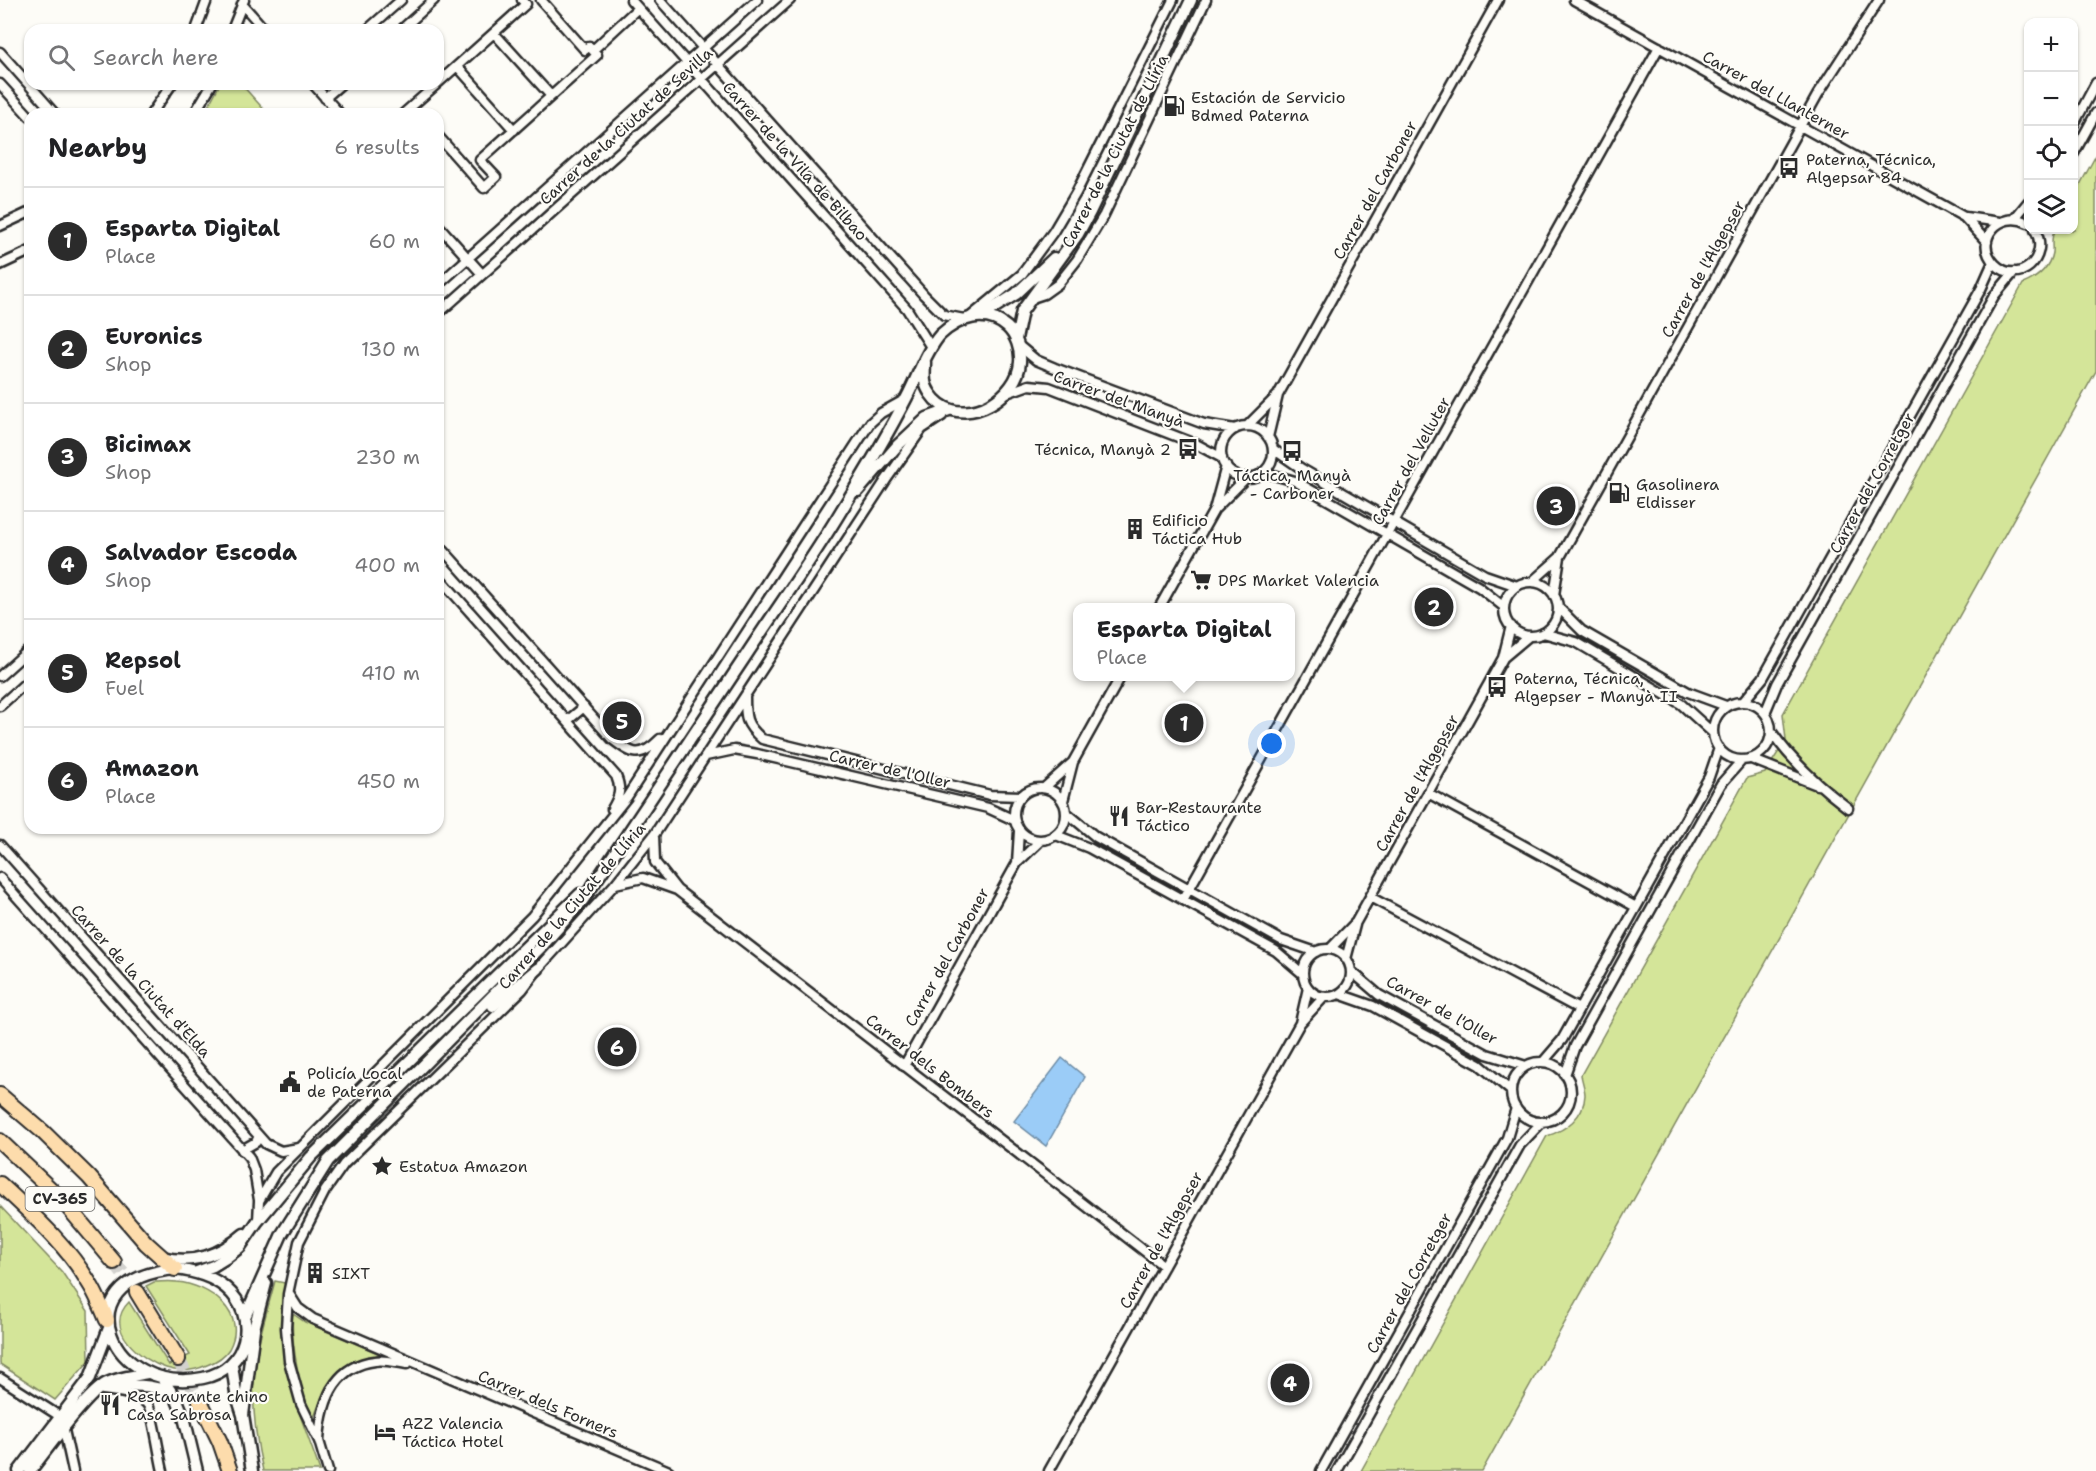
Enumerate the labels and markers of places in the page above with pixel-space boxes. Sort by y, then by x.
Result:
place label: Estación de Servicio Bdmed Paterna [1191,87,1345,126]
fuel station icon: Estación de Servicio Bdmed Paterna [1162,94,1186,118]
place label: Paterna, Técnica, Algepsar 84 [1806,149,1936,188]
bus stop icon: Paterna, Técnica, Algepsar 84 [1777,156,1801,180]
bus stop icon: Técnica, Manyà 2 [1176,437,1200,461]
place label: Técnica, Manyà 2 [1034,439,1171,460]
bus stop icon: Táctica, Manyà - Carboner [1280,439,1304,463]
place label: Táctica, Manyà - Carboner [1233,465,1351,504]
place label: Gasolinera Eldisser [1636,474,1719,513]
fuel station icon: Gasolinera Eldisser [1607,481,1631,505]
pin: 3 [1536,484,1576,528]
place label: Edificio Táctica Hub [1152,510,1242,549]
building icon: Edificio Táctica Hub [1123,517,1147,541]
supermarket icon: DPS Market Valencia [1189,568,1213,592]
place label: DPS Market Valencia [1218,570,1379,591]
pin: 2 [1414,584,1454,630]
place label: Paterna, Técnica, Algepser - Manyà II [1514,668,1678,707]
bus stop icon: Paterna, Técnica, Algepser - Manyà II [1485,675,1509,699]
pin: 5 [602,698,642,744]
pin: 1 [1164,700,1204,746]
place label: Bar-Restaurante Táctico [1136,797,1262,836]
restaurant icon: Bar-Restaurante Táctico [1107,804,1131,828]
pin: 6 [598,1024,636,1070]
place label: Policía Local de Paterna [307,1063,402,1102]
public building icon: Policía Local de Paterna [278,1070,302,1094]
place icon: Estatua Amazon [370,1154,394,1178]
place label: Estatua Amazon [399,1156,528,1177]
building icon: SIXT [303,1261,327,1285]
place label: SIXT [332,1263,370,1284]
pin: 4 [1270,1360,1310,1406]
place label: Restaurante chino Casa Sabrosa [127,1386,268,1425]
restaurant icon: Restaurante chino Casa Sabrosa [98,1393,122,1417]
place label: AZZ Valencia Táctica Hotel [402,1413,503,1452]
hotel icon: AZZ Valencia Táctica Hotel [373,1420,397,1444]

